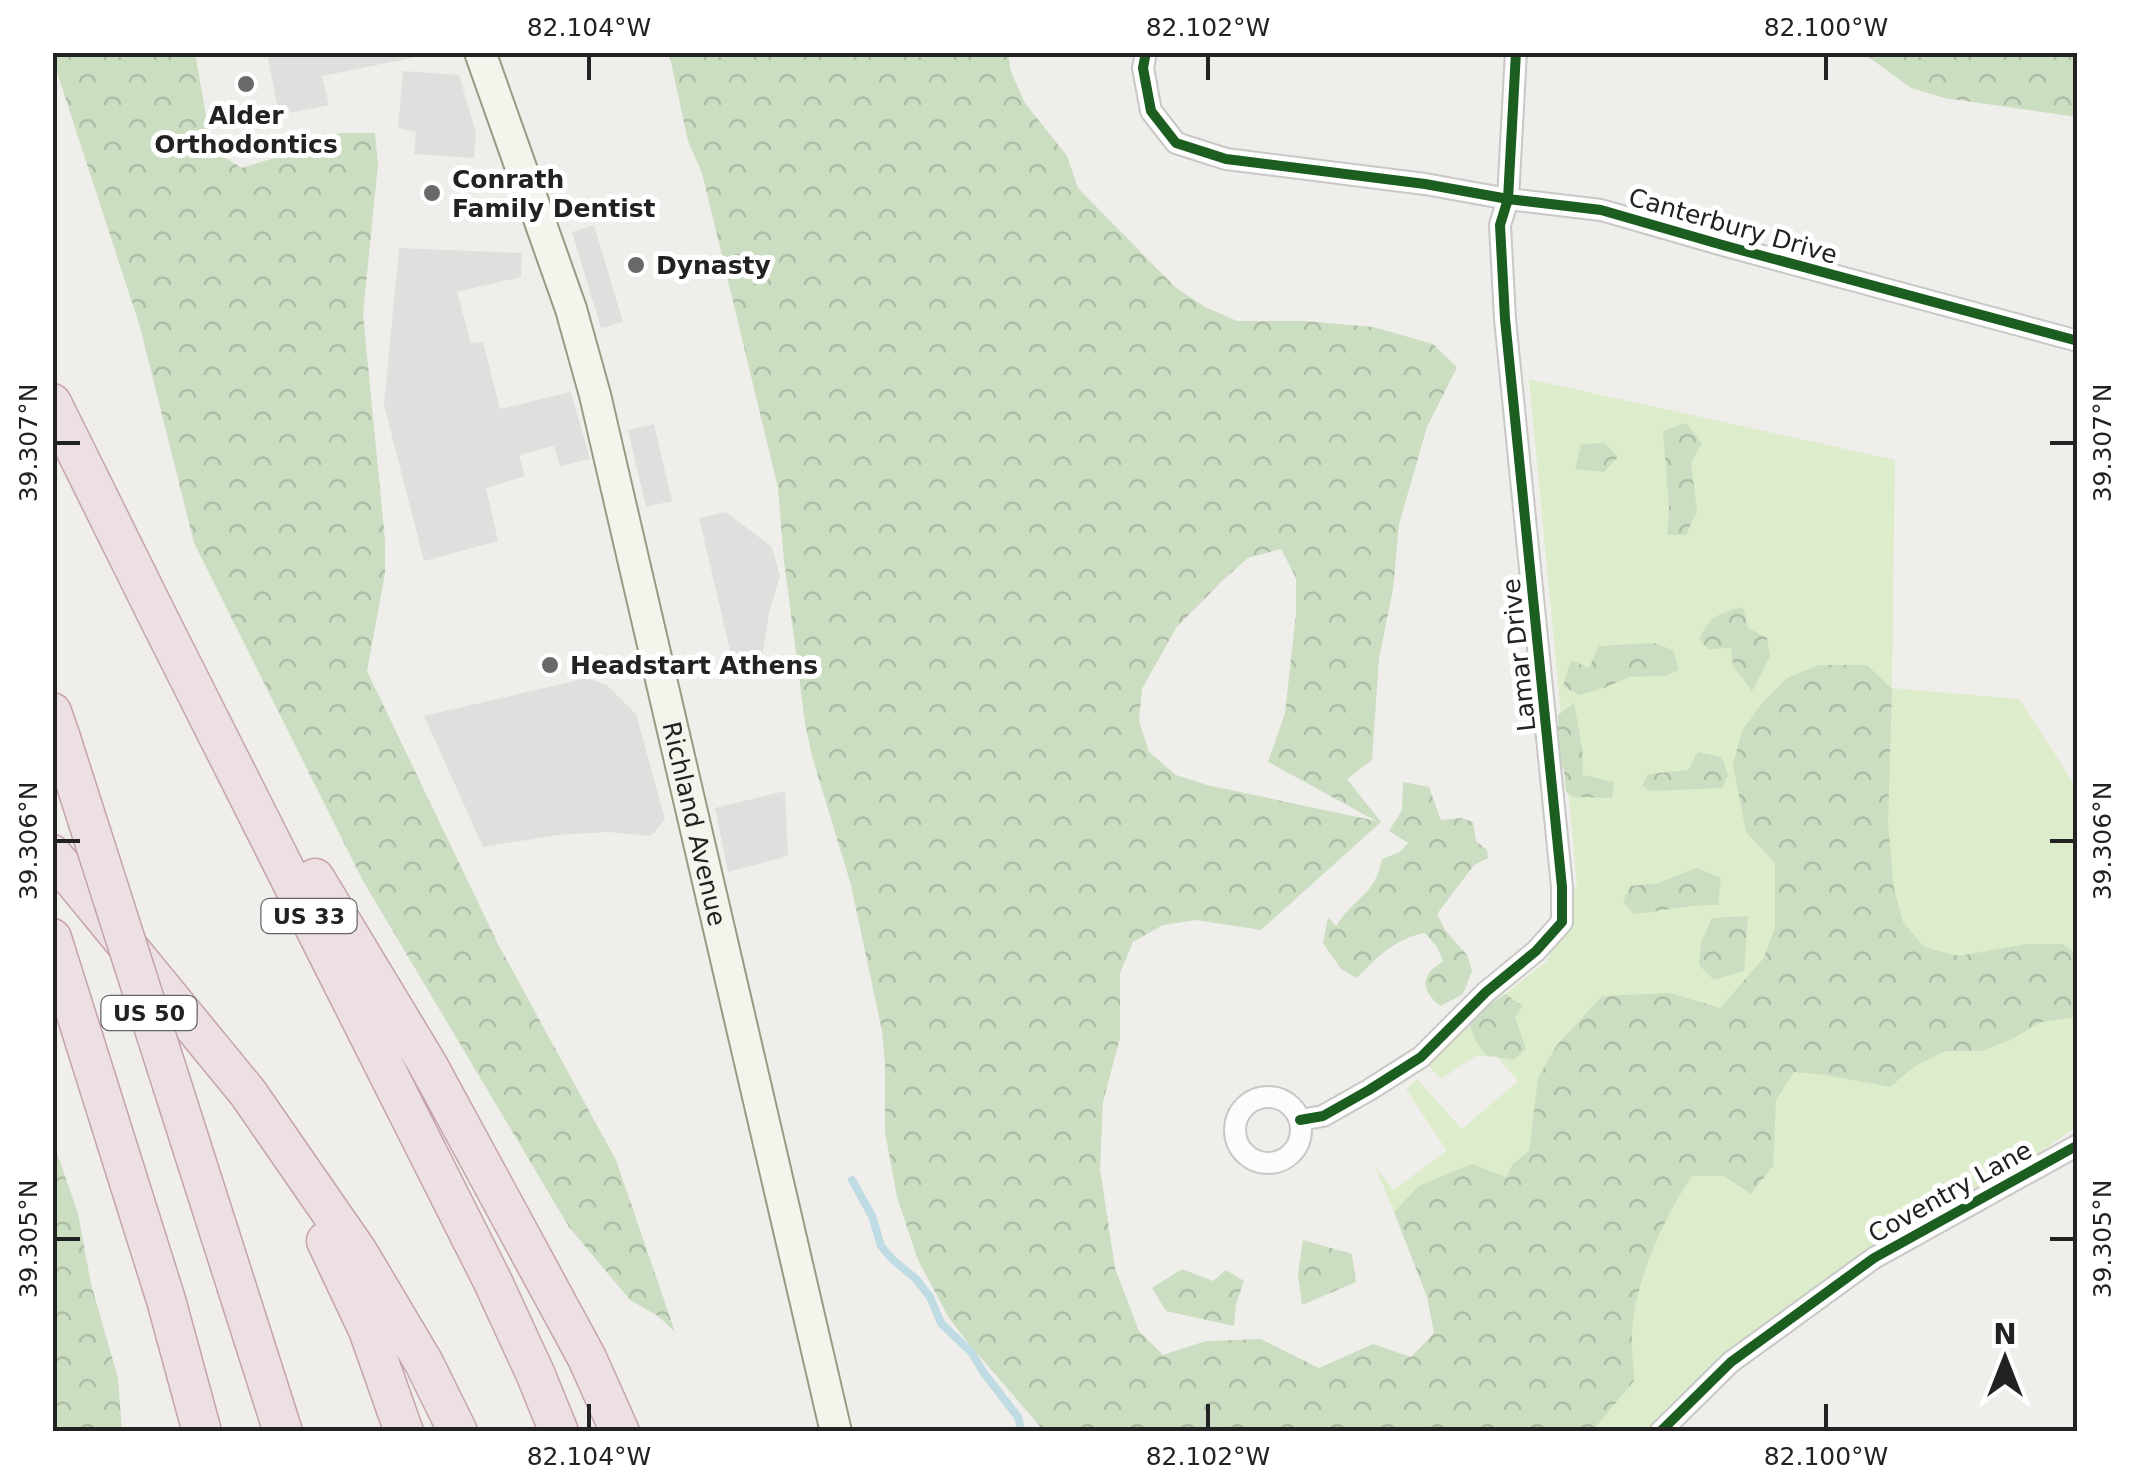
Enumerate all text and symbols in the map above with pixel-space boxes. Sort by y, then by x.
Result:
text: 82.104°W [527,13,651,42]
text: 82.102°W [1146,13,1270,42]
text: 82.100°W [1764,13,1888,42]
marker: Alder Orthodontics [235,73,257,95]
place label: Alder Orthodontics [154,101,338,159]
place label: Conrath Family Dentist [452,165,656,223]
marker: Conrath Family Dentist [421,182,443,204]
street label: Canterbury Drive [1625,182,1841,270]
place label: Dynasty [656,251,771,280]
marker: Dynasty [625,254,647,276]
text: 39.307°N [14,384,43,502]
text: 39.307°N [2088,384,2117,502]
street label: Lamar Drive [1497,577,1541,733]
place label: Headstart Athens [570,651,818,680]
marker: Headstart Athens [539,654,561,676]
street label: Richland Avenue [657,719,732,929]
text: 39.306°N [14,782,43,900]
text: 39.306°N [2088,782,2117,900]
road number: US 33 [262,899,356,933]
road number: US 50 [102,996,196,1030]
street label: Coventry Lane [1863,1135,2037,1249]
text: 39.305°N [14,1180,43,1298]
text: 39.305°N [2088,1180,2117,1298]
north arrow [1955,1309,2055,1409]
text: N [1993,1318,2017,1351]
text: 82.104°W [527,1442,651,1471]
text: 82.102°W [1146,1442,1270,1471]
text: 82.100°W [1764,1442,1888,1471]

